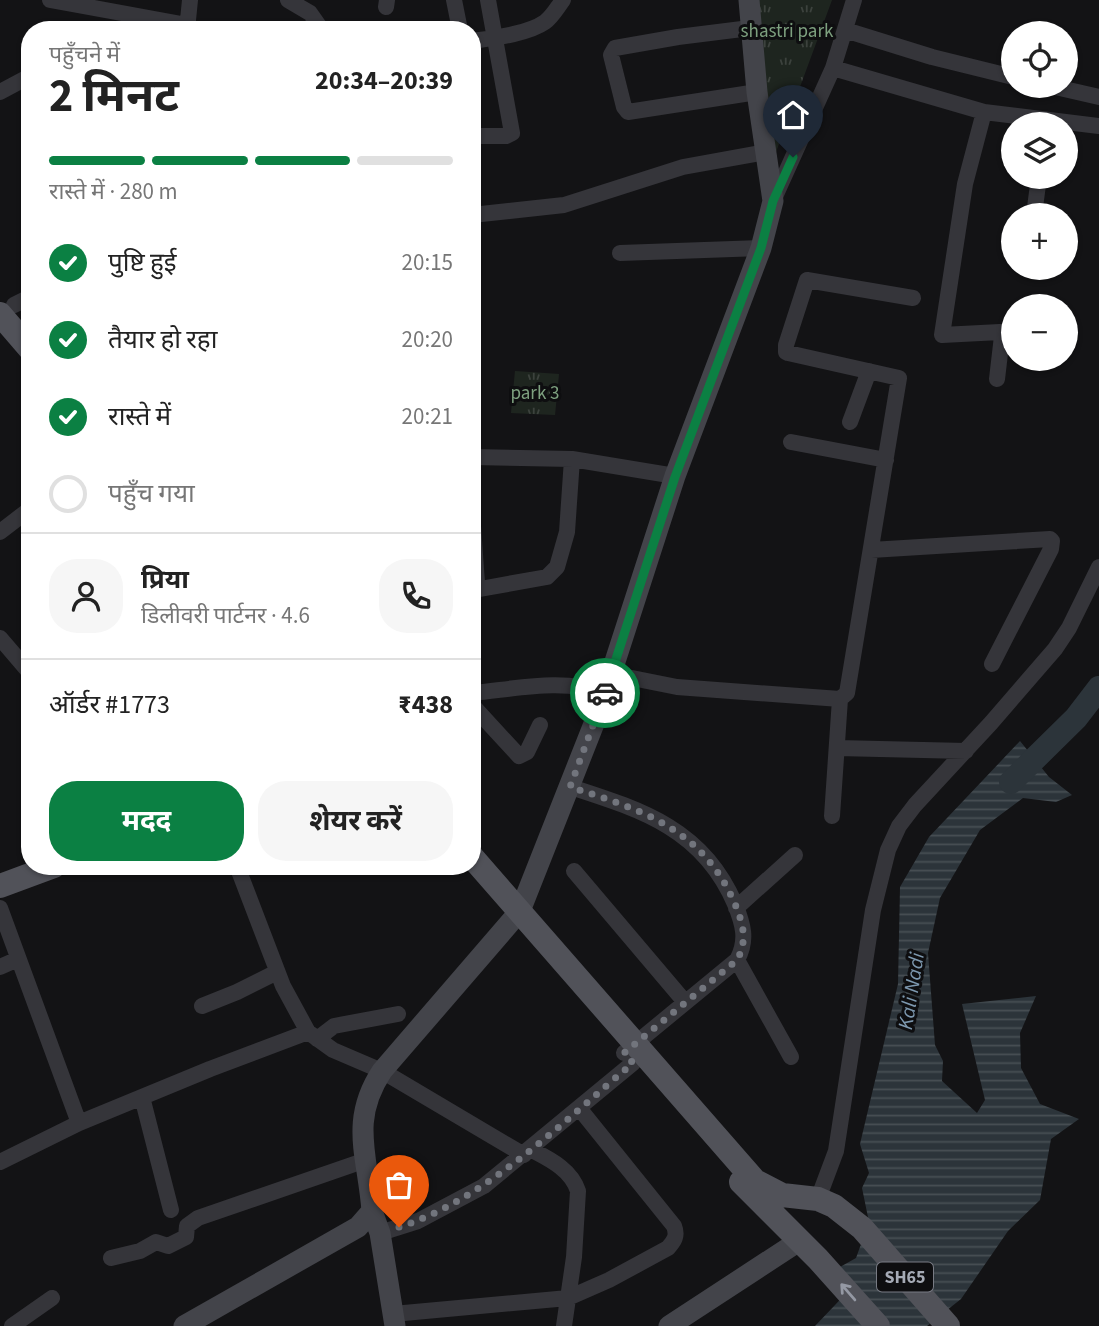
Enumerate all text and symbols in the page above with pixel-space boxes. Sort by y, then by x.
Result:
park label: shastri park [741,18,834,45]
map controls [1001,21,1078,371]
button: locate [1001,21,1078,98]
text: पहुँचने में [49,38,120,71]
text: 20:34–20:39 [315,62,453,99]
text: 2 मिनट [49,64,179,129]
pin [763,85,823,157]
icon: home [774,96,812,134]
button: layers [1001,112,1078,189]
text: रास्ते में · 280 m [49,175,178,208]
button: + [1001,203,1078,280]
icon: check [49,244,87,282]
text: पुष्टि हुई [108,244,176,281]
text: 20:15 [402,246,453,279]
button: − [1001,294,1078,371]
icon: check [49,321,87,359]
text: तैयार हो रहा [108,321,217,358]
text: 20:20 [402,323,453,356]
park label: park 3 [510,380,560,407]
icon: check [49,398,87,436]
text: रास्ते में [108,398,171,435]
text: 20:21 [402,400,453,433]
text: पहुँच गया [108,475,195,512]
button: person [49,559,123,633]
button: phone [379,559,453,633]
text: प्रिया [141,561,189,598]
text: डिलीवरी पार्टनर · 4.6 [141,599,310,632]
courier [570,658,640,728]
icon: car [586,674,624,712]
text: ऑर्डर #1773 [49,686,170,723]
text: ₹438 [398,686,453,723]
button: मदद [49,781,244,861]
button: शेयर करें [258,781,453,861]
water label: Kali Nadi [890,949,932,1032]
pin [369,1155,429,1227]
icon: bag [380,1166,418,1204]
road number: SH65 [877,1262,933,1292]
one-way arrow [840,1284,856,1302]

